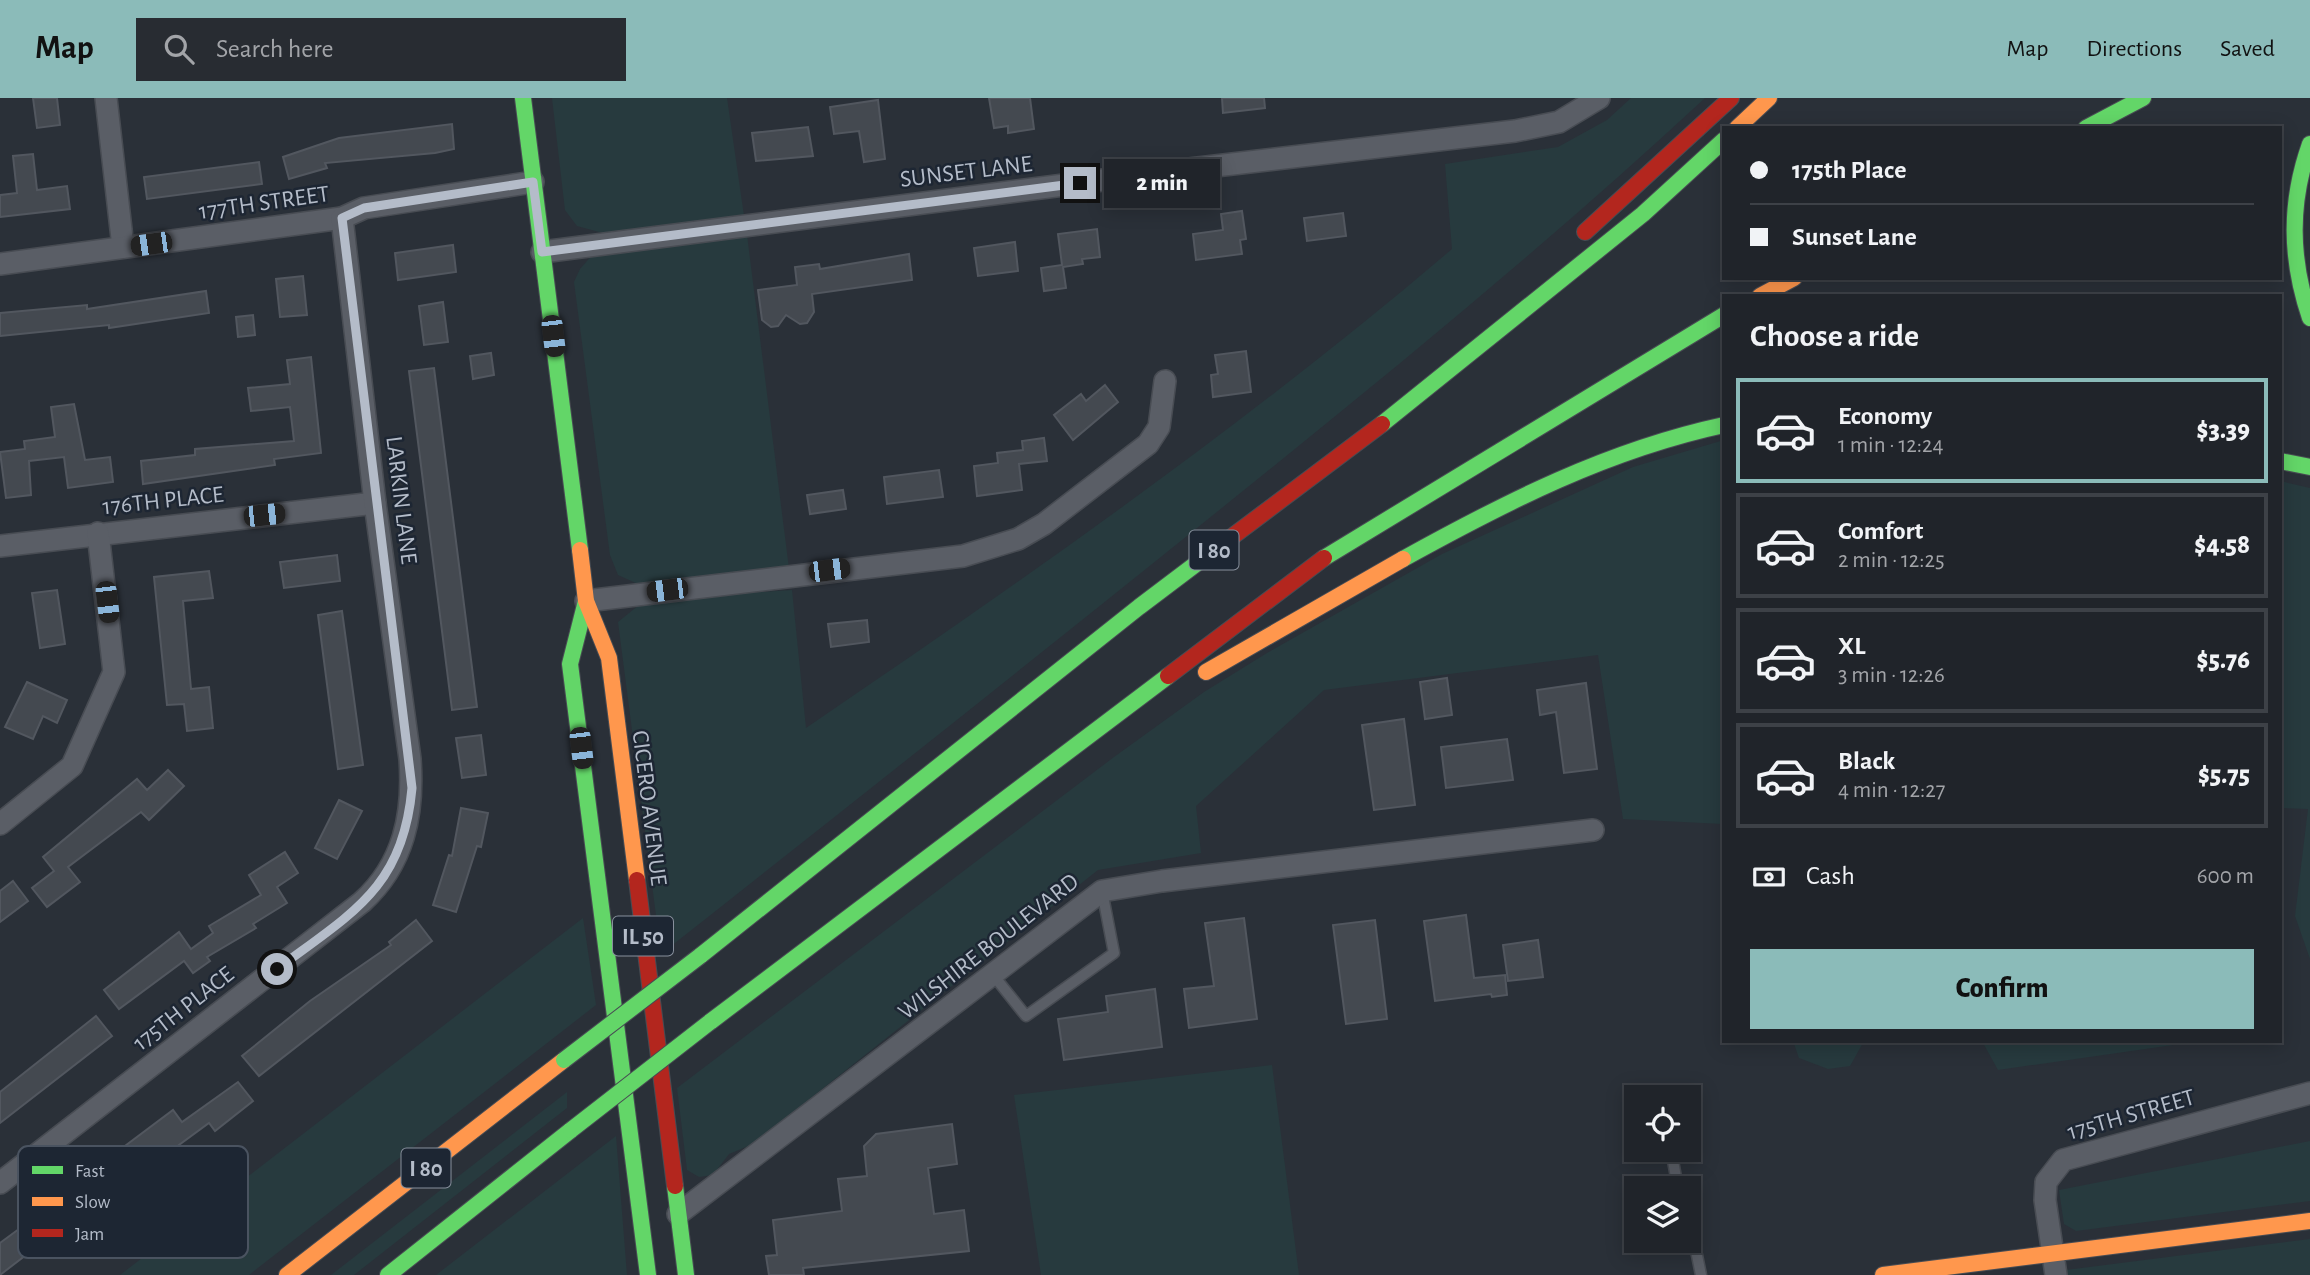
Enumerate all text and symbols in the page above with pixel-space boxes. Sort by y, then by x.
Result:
search box [136,18,626,81]
icon: search [160,30,198,68]
text: Map [35,32,94,65]
text: Search here [216,36,334,62]
text: Map [2006,37,2048,61]
text: Directions [2086,37,2182,61]
text: Saved [2220,37,2275,61]
street label: SUNSET LANE [899,152,1034,192]
text: 175th Place [1792,157,1906,183]
callout: 2 min [1104,158,1220,208]
route end [1064,167,1096,199]
text: 2 min [1136,172,1188,195]
street label: 177TH STREET [197,182,331,224]
text: Sunset Lane [1792,224,1917,250]
car [129,231,174,257]
car [541,314,566,358]
text: Choose a ride [1750,320,1919,352]
icon: car [1754,399,1817,462]
text: Economy [1838,403,1932,429]
text: $3.39 [2197,417,2250,443]
text: 1 min · 12:24 [1838,434,1944,457]
street label: LARKIN LANE [381,435,421,566]
street label: 176TH PLACE [101,483,225,519]
car [243,502,286,528]
icon: car [1754,514,1817,577]
text: Comfort [1838,518,1923,544]
road number: I 80 [1190,530,1238,570]
text: $4.58 [2194,532,2250,558]
text: 2 min · 12:25 [1838,549,1945,572]
car [807,557,852,583]
car [645,577,690,603]
car [95,580,120,624]
icon: car [1754,629,1817,692]
text: XL [1838,633,1865,659]
text: $5.76 [2197,647,2250,673]
text: 3 min · 12:26 [1838,664,1945,687]
car [569,726,594,770]
street label: CICERO AVENUE [628,729,670,888]
icon: car [1754,744,1817,807]
text: Black [1838,748,1895,774]
text: $5.75 [2198,762,2250,788]
text: 4 min · 12:27 [1838,779,1945,802]
icon: cash [1750,858,1788,896]
text: Cash [1806,863,1855,889]
text: 600 m [2197,865,2254,888]
street label: WILSHIRE BOULEVARD [894,869,1083,1024]
road number: IL 50 [613,916,673,956]
button: Confirm [1750,949,2254,1029]
route start [261,953,293,985]
street label: 175TH PLACE [129,962,239,1055]
map controls [1624,1085,1701,1253]
button: locate [1624,1085,1701,1162]
street label: 175TH STREET [2065,1085,2198,1145]
legend [18,1146,248,1258]
road number: I 80 [402,1148,450,1188]
text: Fast [75,1162,105,1181]
button: layers [1624,1176,1701,1253]
text: Slow [75,1193,111,1212]
text: Jam [75,1225,104,1244]

